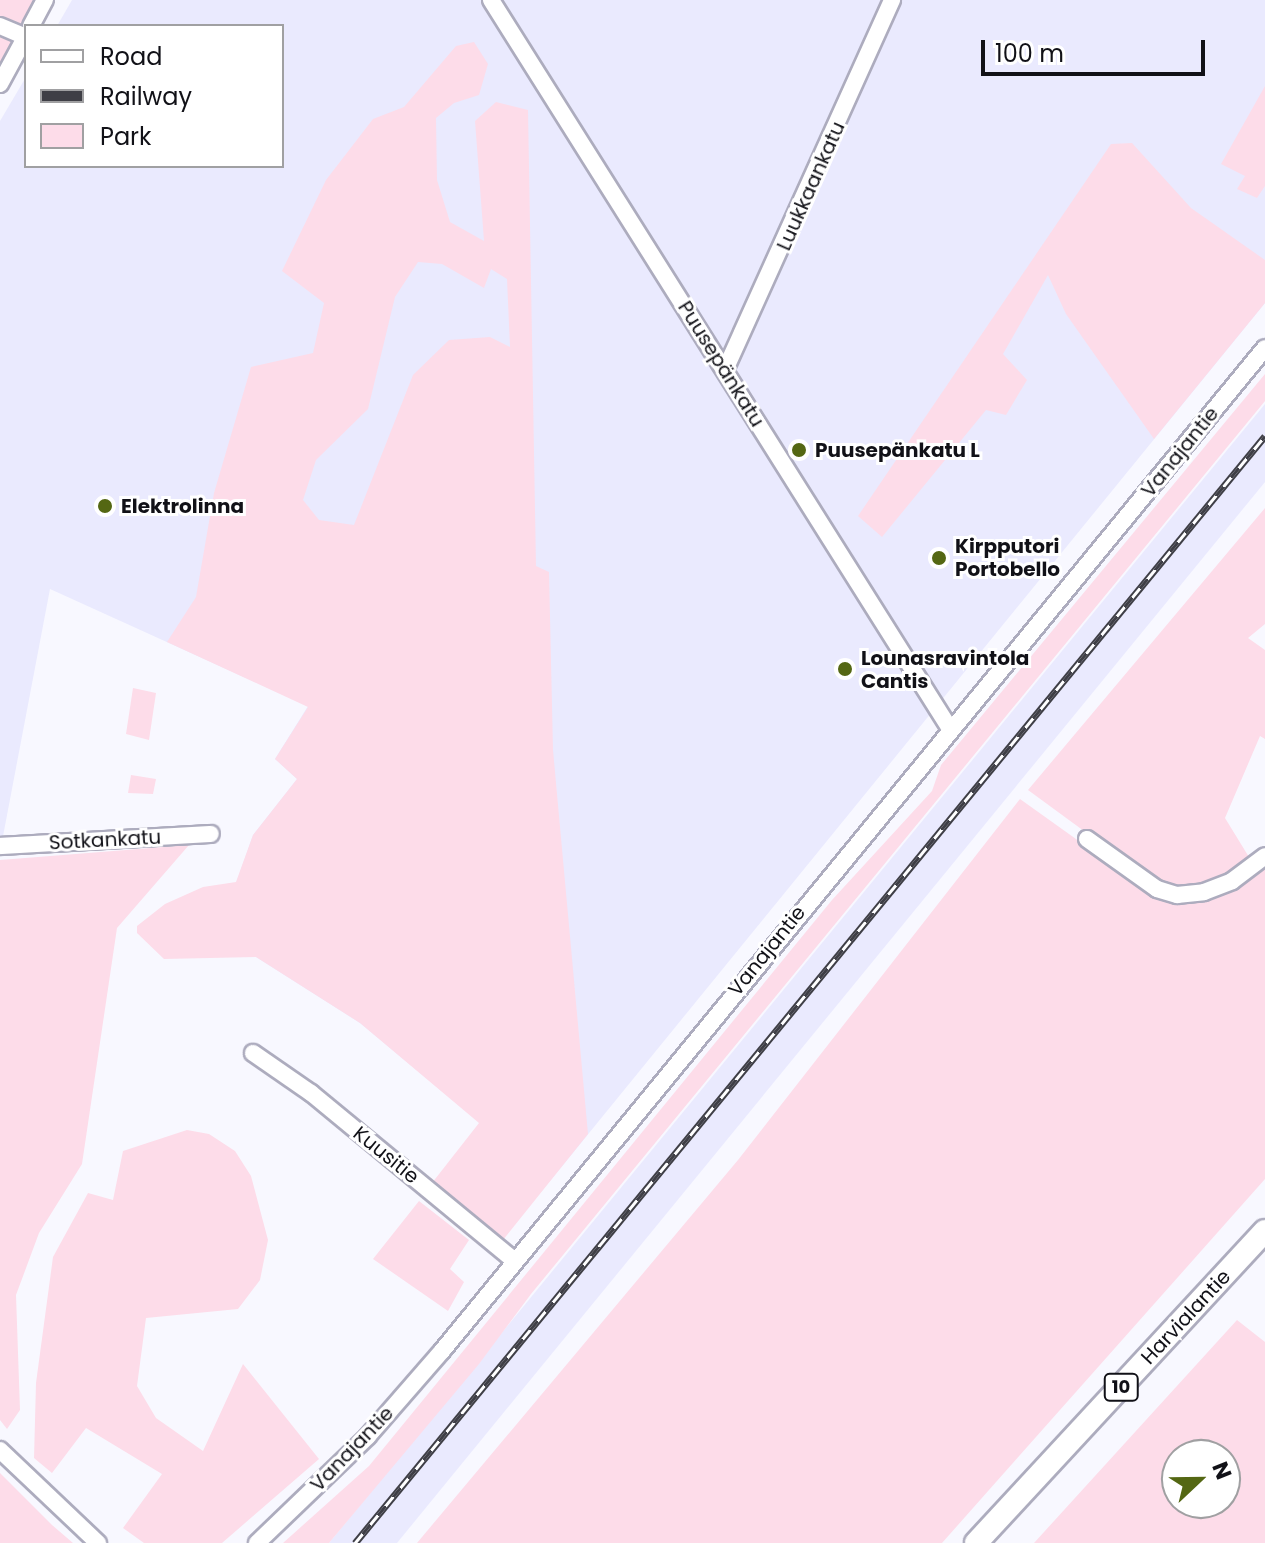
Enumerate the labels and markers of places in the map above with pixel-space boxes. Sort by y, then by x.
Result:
place label: Puusepänkatu L [815,438,980,462]
marker: Puusepänkatu L [790,441,808,459]
place label: Elektrolinna [121,494,244,518]
marker: Elektrolinna [96,497,114,515]
place label: Kirpputori Portobello [955,534,1060,581]
marker: Kirpputori Portobello [930,549,948,567]
place label: Lounasravintola Cantis [861,646,1029,693]
marker: Lounasravintola Cantis [836,660,854,678]

